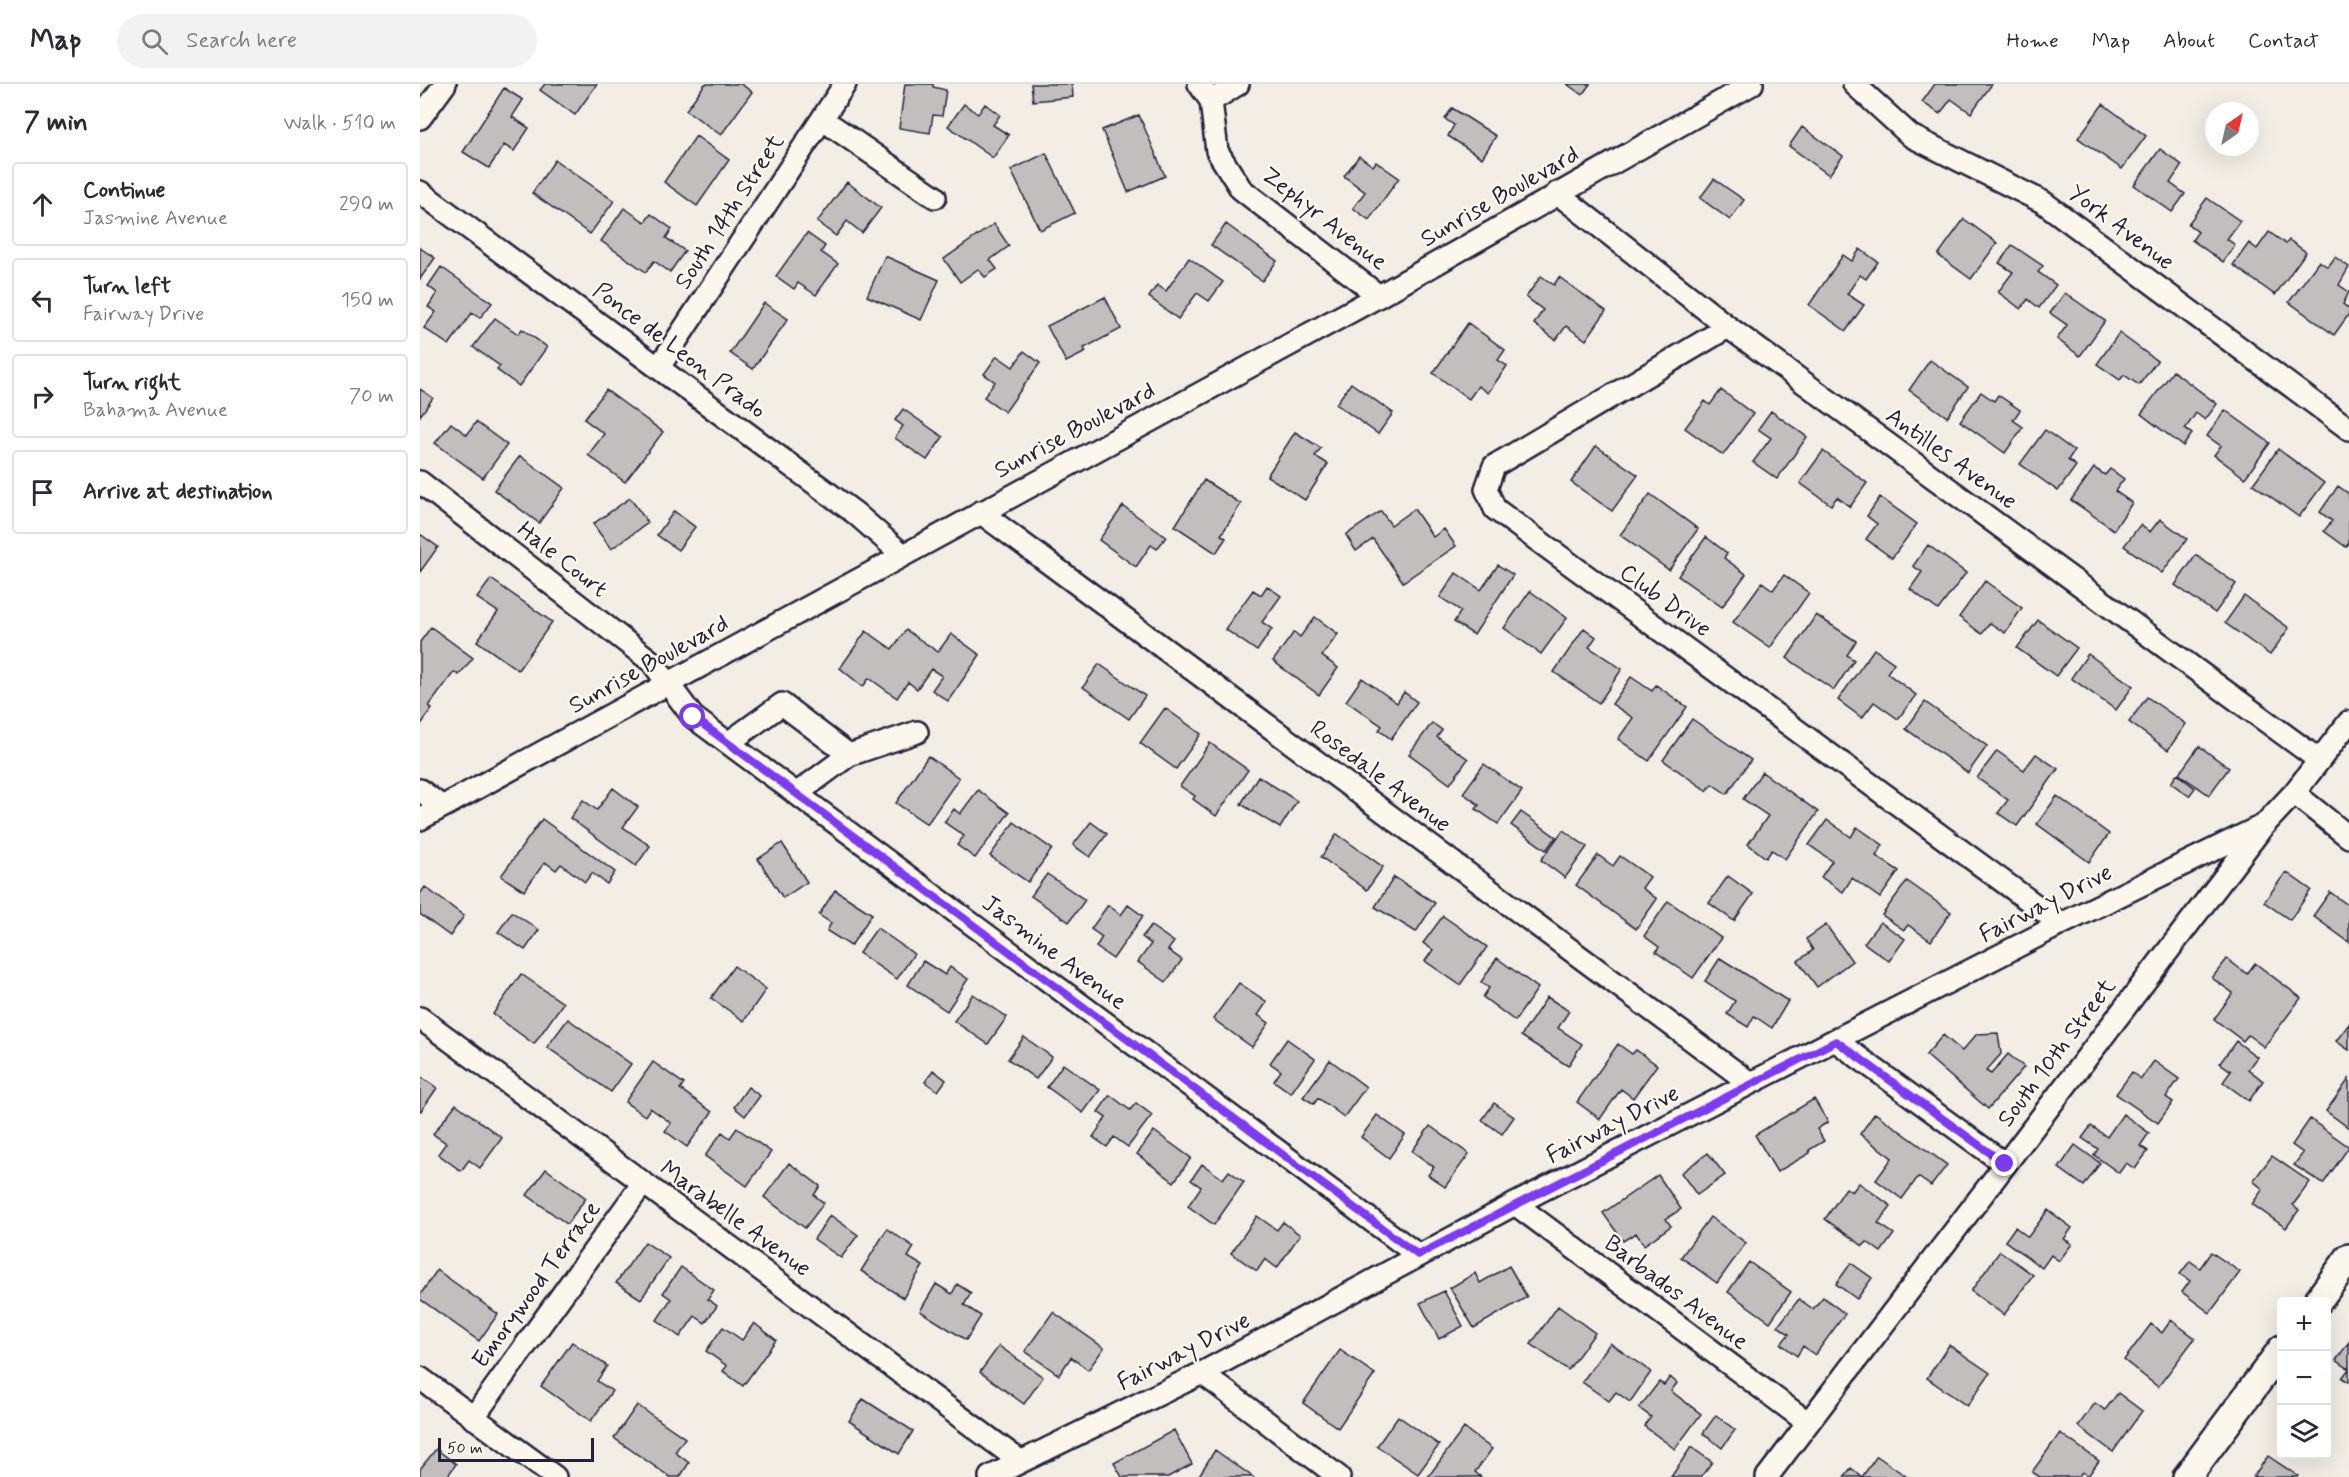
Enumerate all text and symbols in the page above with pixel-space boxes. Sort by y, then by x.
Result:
search box [117,14,537,68]
text: Map [30,23,81,60]
icon: search [138,25,171,58]
text: Search here [186,27,297,55]
text: Home [2007,27,2059,55]
text: Map [2092,27,2130,55]
text: About [2163,27,2215,55]
text: Contact [2248,27,2319,55]
north arrow [2205,102,2259,156]
text: 7 min [24,106,88,140]
text: Walk · 510 m [283,110,396,137]
street label: South 14th Street [668,128,792,296]
street label: Sunrise Boulevard [1415,139,1585,255]
street label: Zephyr Avenue [1255,160,1393,278]
text: Continue [83,177,165,205]
street label: York Avenue [2062,178,2180,278]
icon: ahead [26,188,59,221]
text: 290 m [339,191,394,218]
text: Jasmine Avenue [83,205,228,232]
text: Turn left [83,273,171,301]
street label: Ponce de Leon Prado [586,276,772,426]
icon: left [26,284,59,317]
text: 150 m [341,287,394,314]
text: Fairway Drive [83,301,204,328]
text: Turn right [83,369,181,397]
street label: Sunrise Boulevard [989,376,1161,486]
icon: right [26,380,59,413]
text: 70 m [349,383,394,410]
text: Bahama Avenue [83,397,228,424]
street label: Antilles Avenue [1879,401,2023,517]
icon: arrive [26,476,59,509]
text: Arrive at destination [83,478,273,506]
street label: Hale Court [510,515,614,605]
street label: Club Drive [1613,557,1717,645]
street label: Sunrise Boulevard [564,608,734,722]
route start [679,703,705,729]
street label: Rosedale Avenue [1303,714,1457,840]
street label: Fairway Drive [1974,857,2118,951]
street label: Jasmine Avenue [975,888,1133,1018]
street label: South 10th Street [1991,972,2123,1134]
street label: Fairway Drive [1541,1078,1685,1172]
route end [1991,1150,2017,1176]
street label: Marabelle Avenue [653,1154,817,1284]
street label: Emorywood Terrace [466,1195,608,1375]
street label: Barbados Avenue [1597,1228,1755,1358]
map controls [2277,1297,2331,1459]
button: + [2277,1297,2331,1351]
street label: Fairway Drive [1112,1305,1256,1399]
button: − [2277,1351,2331,1405]
button: layers [2277,1405,2331,1459]
scale bar [438,1435,594,1462]
text: 50 m [447,1438,483,1459]

